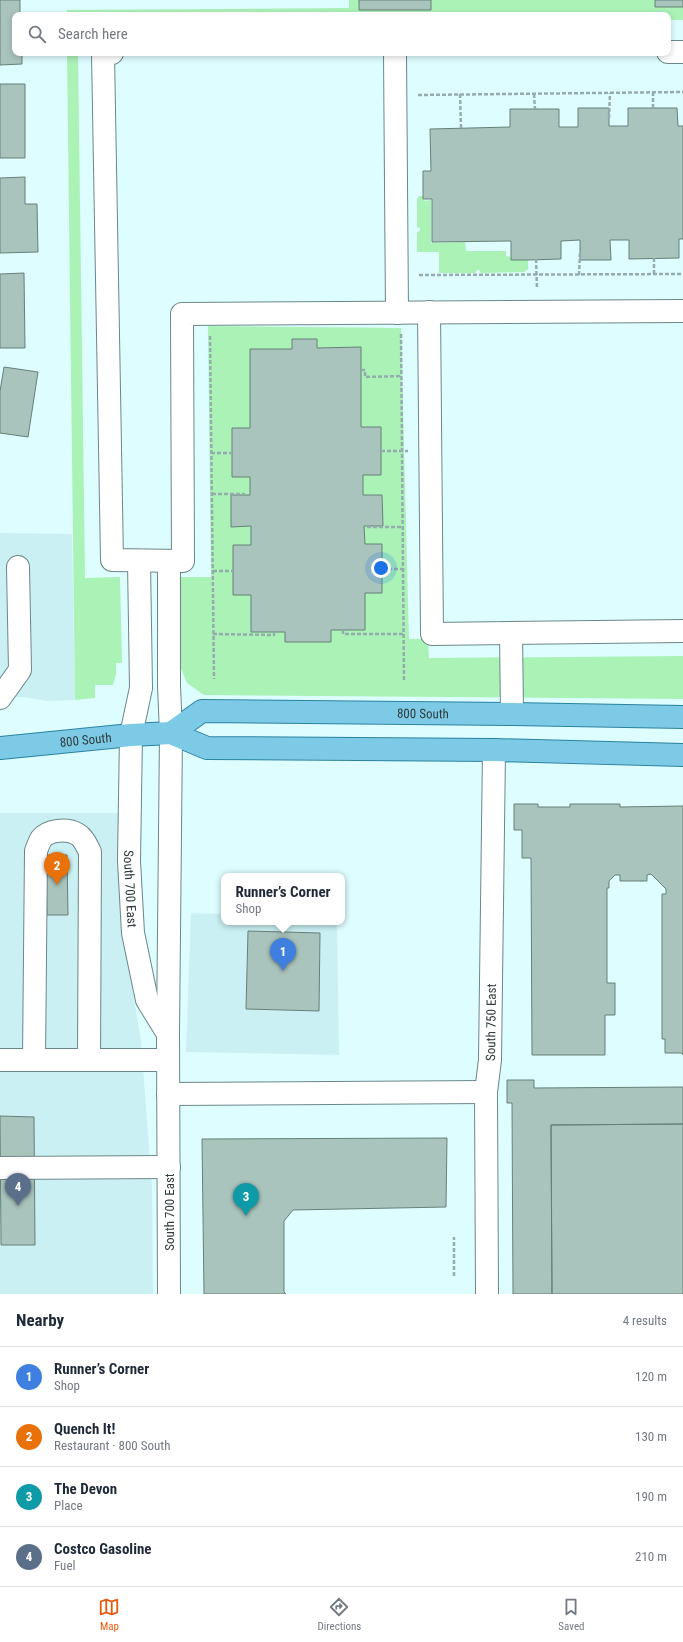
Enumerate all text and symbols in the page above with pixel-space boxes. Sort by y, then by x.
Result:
search box [12,12,671,56]
icon: search [26,23,48,45]
text: Search here [58,25,128,43]
your location [371,558,391,578]
street label: 800 South [397,705,449,721]
street label: 800 South [59,729,112,750]
street label: South 700 East [121,850,140,928]
pin: 2 [44,852,70,885]
popup [221,873,345,925]
text: Runner’s Corner [235,883,331,901]
text: Shop [235,901,261,916]
pin: 1 [270,938,296,971]
street label: South 750 East [482,983,498,1061]
pin: 4 [5,1173,31,1206]
street label: South 700 East [162,1173,177,1251]
pin: 3 [233,1183,259,1216]
text: Nearby [16,1310,64,1330]
text: 4 results [623,1313,667,1328]
text: Runner’s Corner [54,1360,149,1378]
text: 1 [26,1369,32,1384]
text: 120 m [635,1369,667,1384]
text: Shop [54,1378,80,1393]
text: Quench It! [54,1420,115,1438]
text: 2 [26,1429,32,1444]
text: 130 m [635,1429,667,1444]
text: Restaurant · 800 South [54,1438,170,1453]
text: The Devon [54,1480,117,1498]
text: 3 [26,1489,32,1504]
text: 190 m [635,1489,667,1504]
text: Place [54,1498,83,1513]
text: Costco Gasoline [54,1540,152,1558]
text: 4 [26,1549,32,1564]
text: 210 m [635,1549,667,1564]
text: Fuel [54,1558,75,1573]
tab: Map [98,1596,120,1633]
tab: Directions [317,1596,361,1633]
tab: Saved [558,1596,585,1633]

